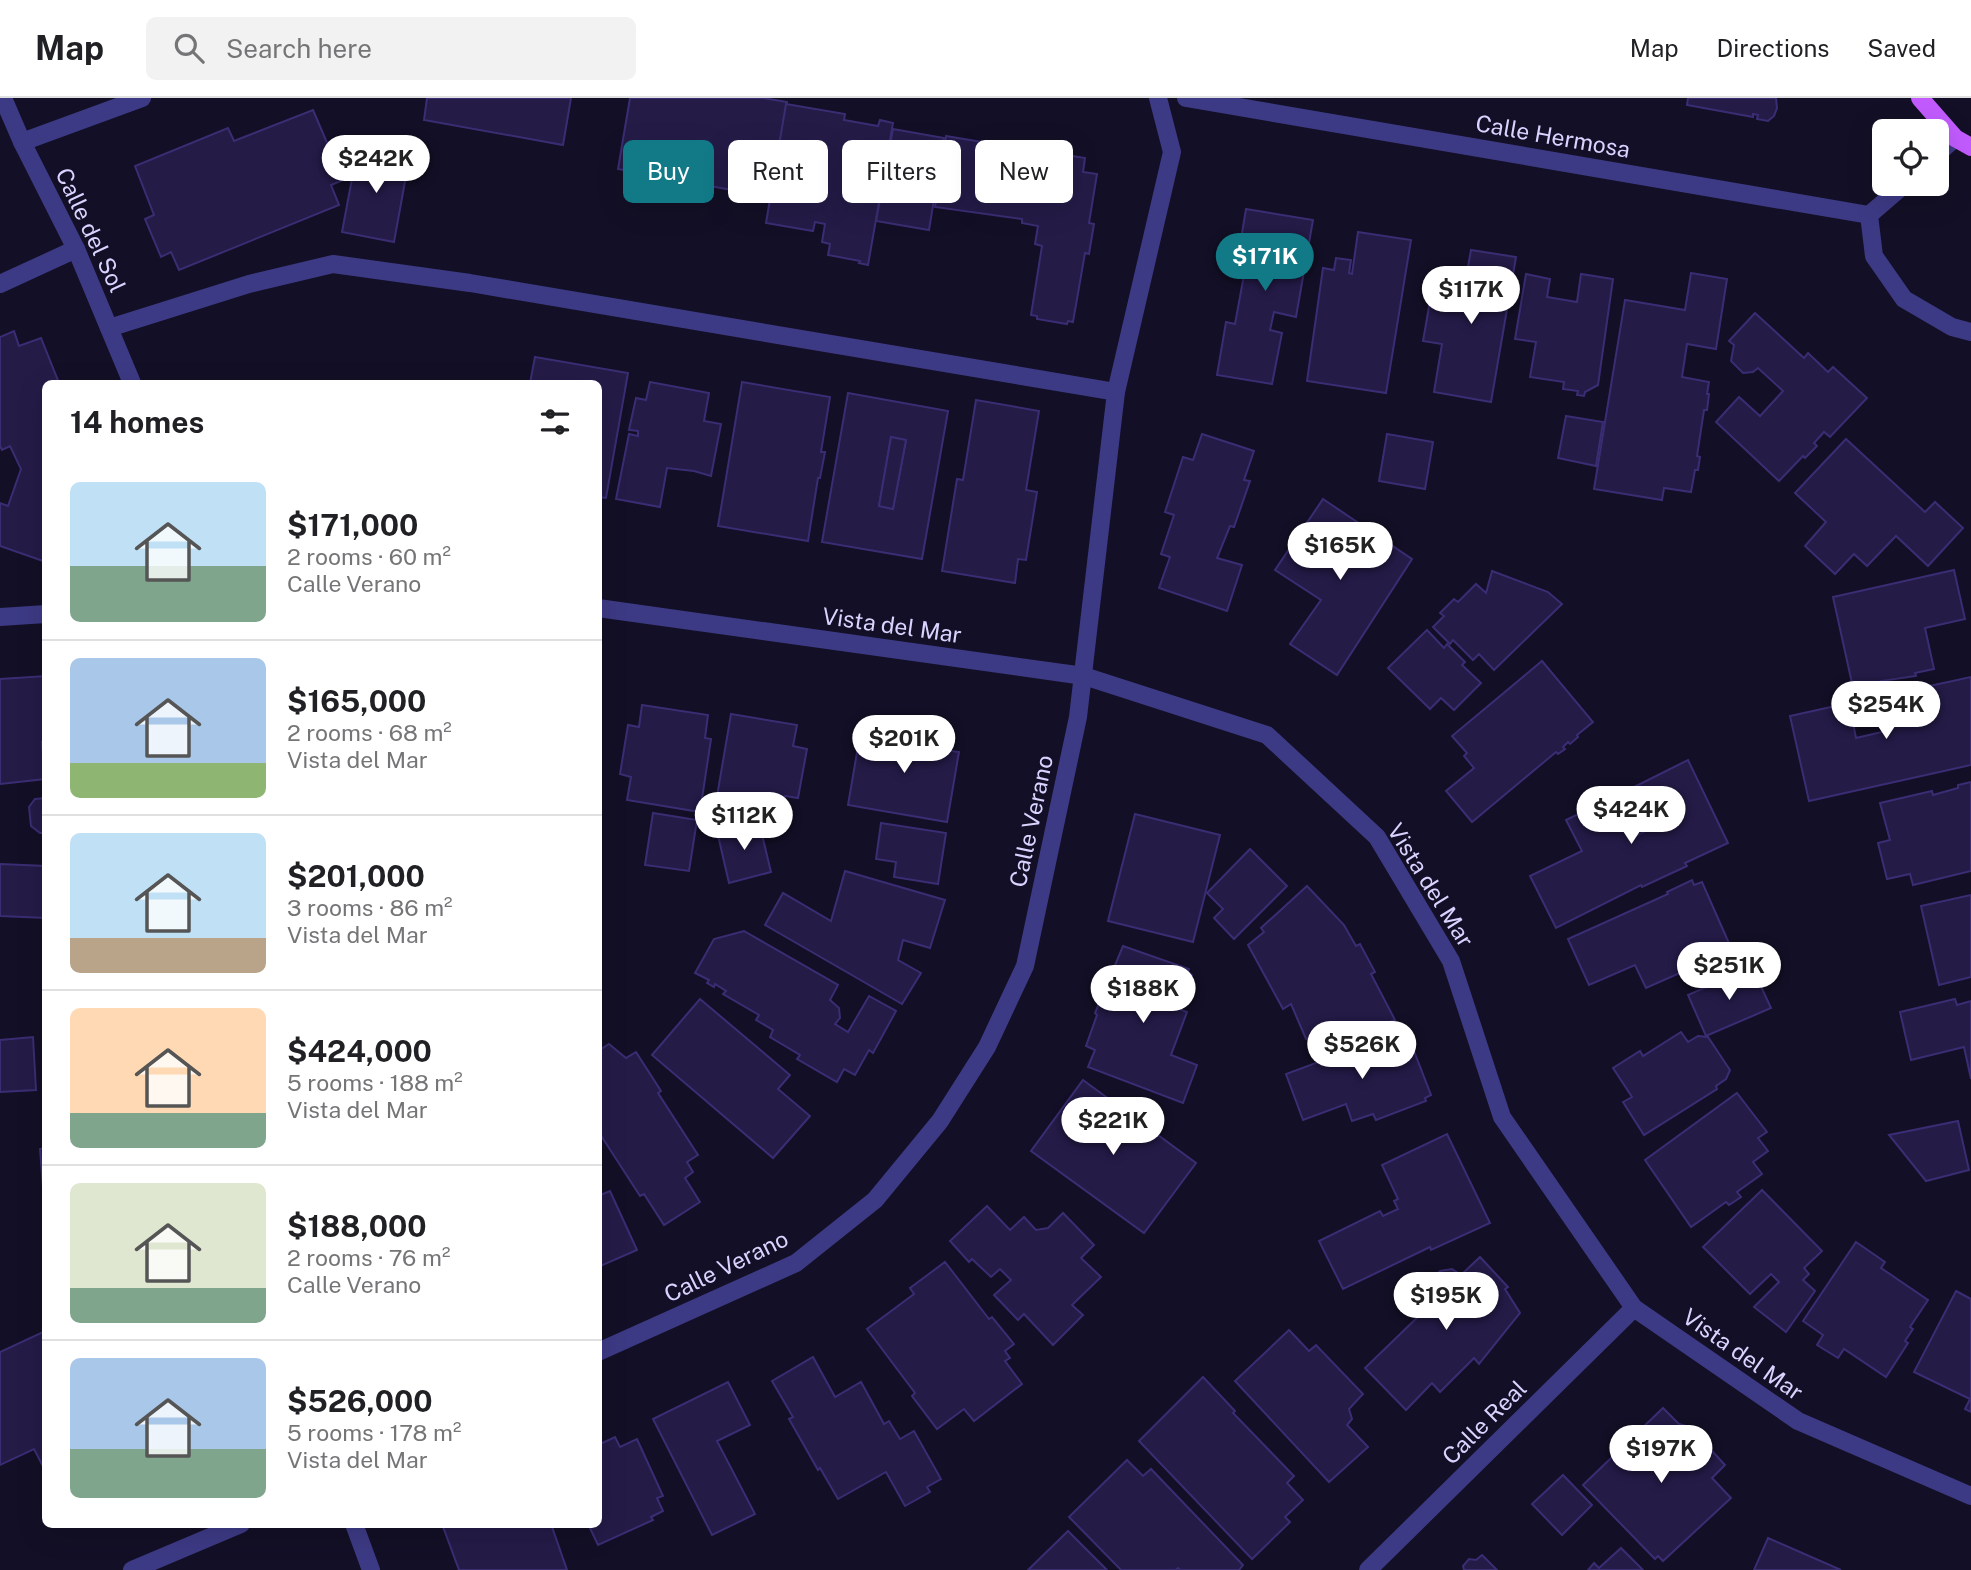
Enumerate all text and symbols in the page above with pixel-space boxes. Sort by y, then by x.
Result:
search box [146,17,636,80]
text: Map [35,29,104,67]
icon: search [170,29,208,67]
text: Search here [226,33,372,64]
text: Map [1630,34,1679,62]
text: Directions [1717,34,1829,62]
text: Saved [1867,34,1936,62]
street label: Calle Hermosa [1474,109,1632,163]
map controls [1872,119,1949,196]
button: locate [1872,119,1949,196]
pin: $242K [327,136,425,195]
chip: Buy [623,140,714,203]
chip: Rent [728,140,828,203]
chip: Filters [842,140,961,203]
chip: New [975,140,1073,203]
text: $242K [338,144,414,171]
street label: Calle del Sol [50,163,132,297]
pin: $171K [1216,234,1314,293]
text: $171K [1232,242,1298,269]
pin: $117K [1422,266,1520,326]
text: $117K [1438,275,1504,302]
icon: filters [536,403,574,441]
text: 14 homes [70,404,204,440]
text: $171,000 [287,507,418,543]
icon: home [126,510,210,594]
pin: $165K [1291,522,1389,582]
text: $165K [1304,531,1376,558]
text: 2 rooms · 60 m² [287,543,451,570]
text: Calle Verano [287,570,421,597]
street label: Vista del Mar [820,602,964,648]
pin: $254K [1837,682,1935,741]
text: $165,000 [287,683,426,719]
icon: home [126,686,210,770]
text: $254K [1847,690,1925,717]
pin: $201K [855,716,953,775]
text: 2 rooms · 68 m² [287,719,452,746]
text: $201K [868,724,940,751]
text: Vista del Mar [287,746,428,773]
street label: Calle Verano [1004,752,1058,890]
pin: $424K [1582,786,1680,846]
pin: $112K [695,792,793,852]
text: $424K [1593,795,1669,822]
text: $112K [711,801,777,828]
street label: Vista del Mar [1382,818,1480,952]
text: $201,000 [287,858,425,894]
icon: home [126,861,210,945]
text: 3 rooms · 86 m² [287,894,453,921]
text: Vista del Mar [287,921,428,948]
pin: $251K [1680,942,1778,1002]
text: $251K [1693,951,1765,978]
pin: $188K [1094,965,1192,1025]
text: $188K [1107,974,1179,1001]
pin: $526K [1313,1021,1411,1081]
text: $526K [1323,1030,1401,1057]
text: $424,000 [287,1033,432,1069]
icon: home [126,1036,210,1120]
text: 5 rooms · 188 m² [287,1069,463,1096]
text: Vista del Mar [287,1096,428,1123]
pin: $221K [1064,1098,1162,1157]
text: $221K [1077,1106,1149,1133]
text: $188,000 [287,1208,427,1244]
icon: home [126,1211,210,1295]
street label: Calle Verano [660,1224,792,1308]
text: 2 rooms · 76 m² [287,1244,450,1271]
text: Calle Verano [287,1271,421,1298]
pin: $195K [1397,1272,1495,1332]
text: $195K [1410,1281,1482,1308]
street label: Vista del Mar [1678,1303,1808,1405]
street label: Calle Real [1436,1374,1532,1470]
text: $526,000 [287,1383,433,1419]
icon: home [126,1386,210,1470]
text: 5 rooms · 178 m² [287,1419,461,1446]
pin: $197K [1612,1426,1710,1485]
text: $197K [1625,1434,1697,1461]
text: Vista del Mar [287,1446,428,1473]

